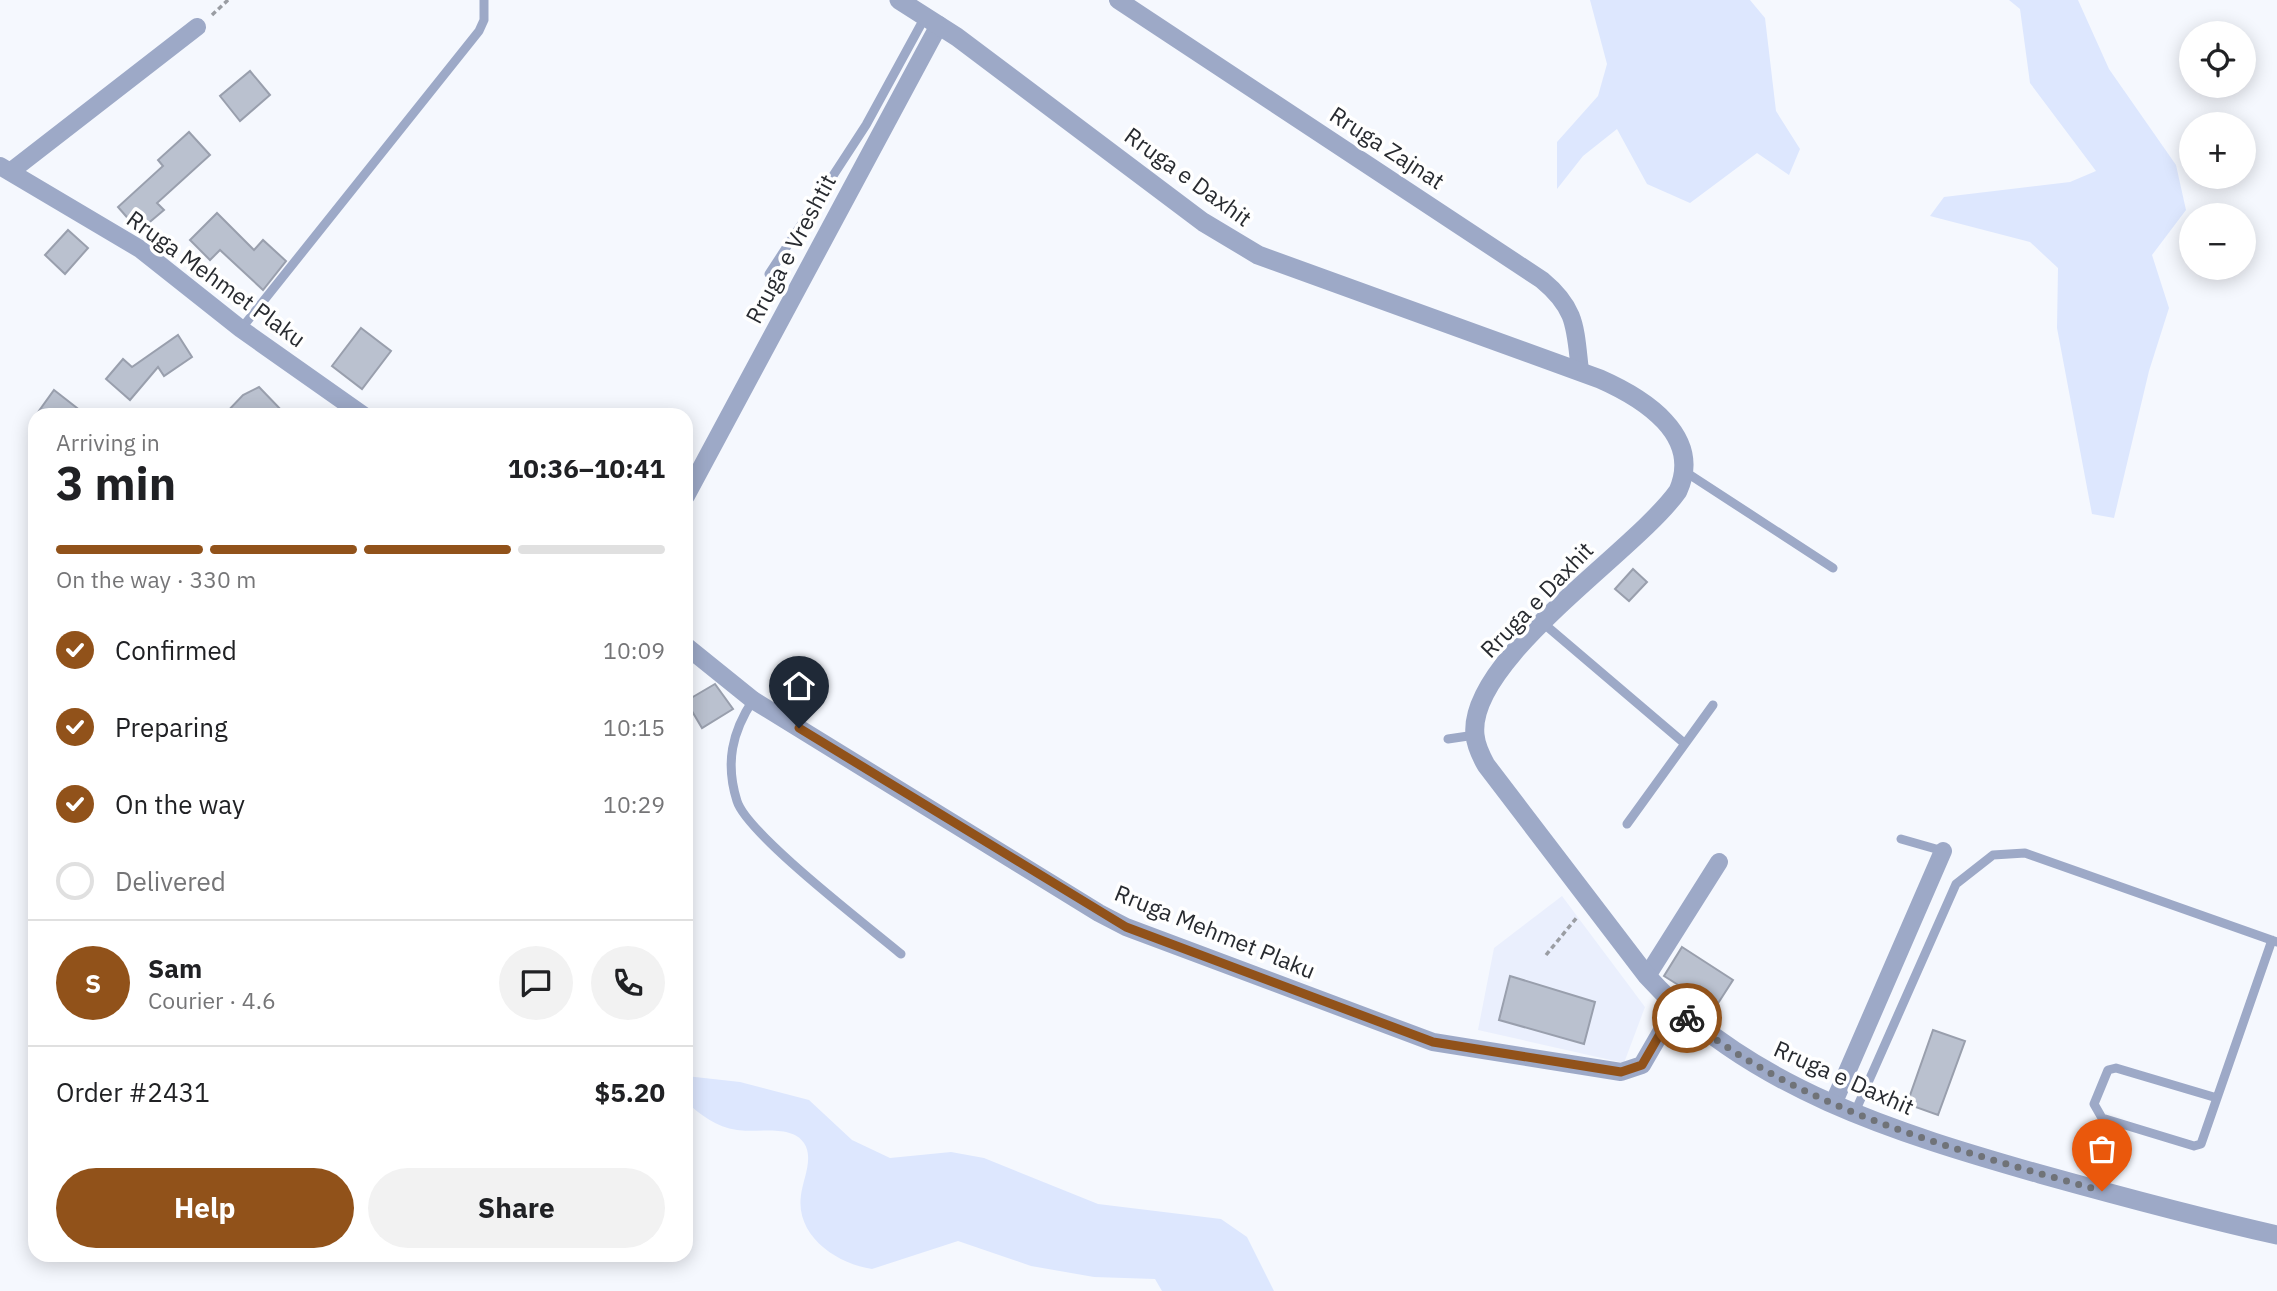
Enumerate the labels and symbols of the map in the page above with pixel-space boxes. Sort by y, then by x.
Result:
street label: Rruga Zajnat [1325,99,1451,195]
street label: Rruga e Daxhit [1119,120,1258,233]
street label: Rruga e Vreshtit [738,169,842,328]
street label: Rruga Mehmet Plaku [121,203,312,353]
street label: Rruga e Daxhit [1473,535,1599,664]
pin [769,656,829,728]
street label: Rruga Mehmet Plaku [1111,877,1320,985]
courier [1652,983,1722,1053]
street label: Rruga e Daxhit [1770,1033,1919,1121]
pin [2072,1119,2132,1191]

